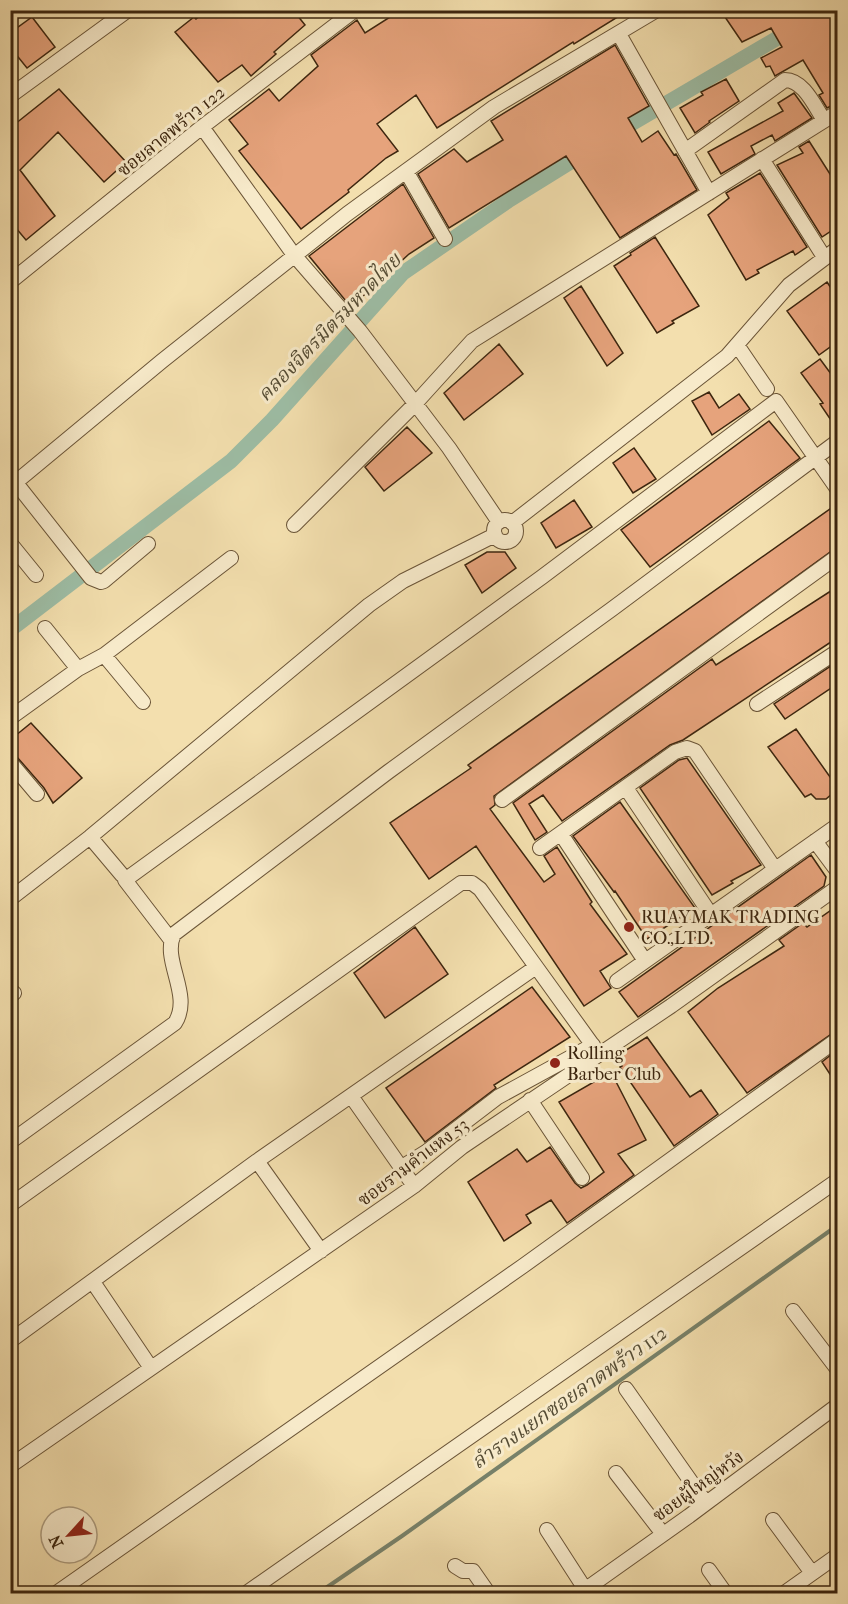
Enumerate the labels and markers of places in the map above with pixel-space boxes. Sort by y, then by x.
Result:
place label: RUAYMAK TRADING CO.,LTD. [641,907,820,949]
marker: RUAYMAK TRADING CO.,LTD. [622,920,636,934]
place label: Rolling Barber Club [567,1043,661,1085]
marker: Rolling Barber Club [548,1056,562,1070]

